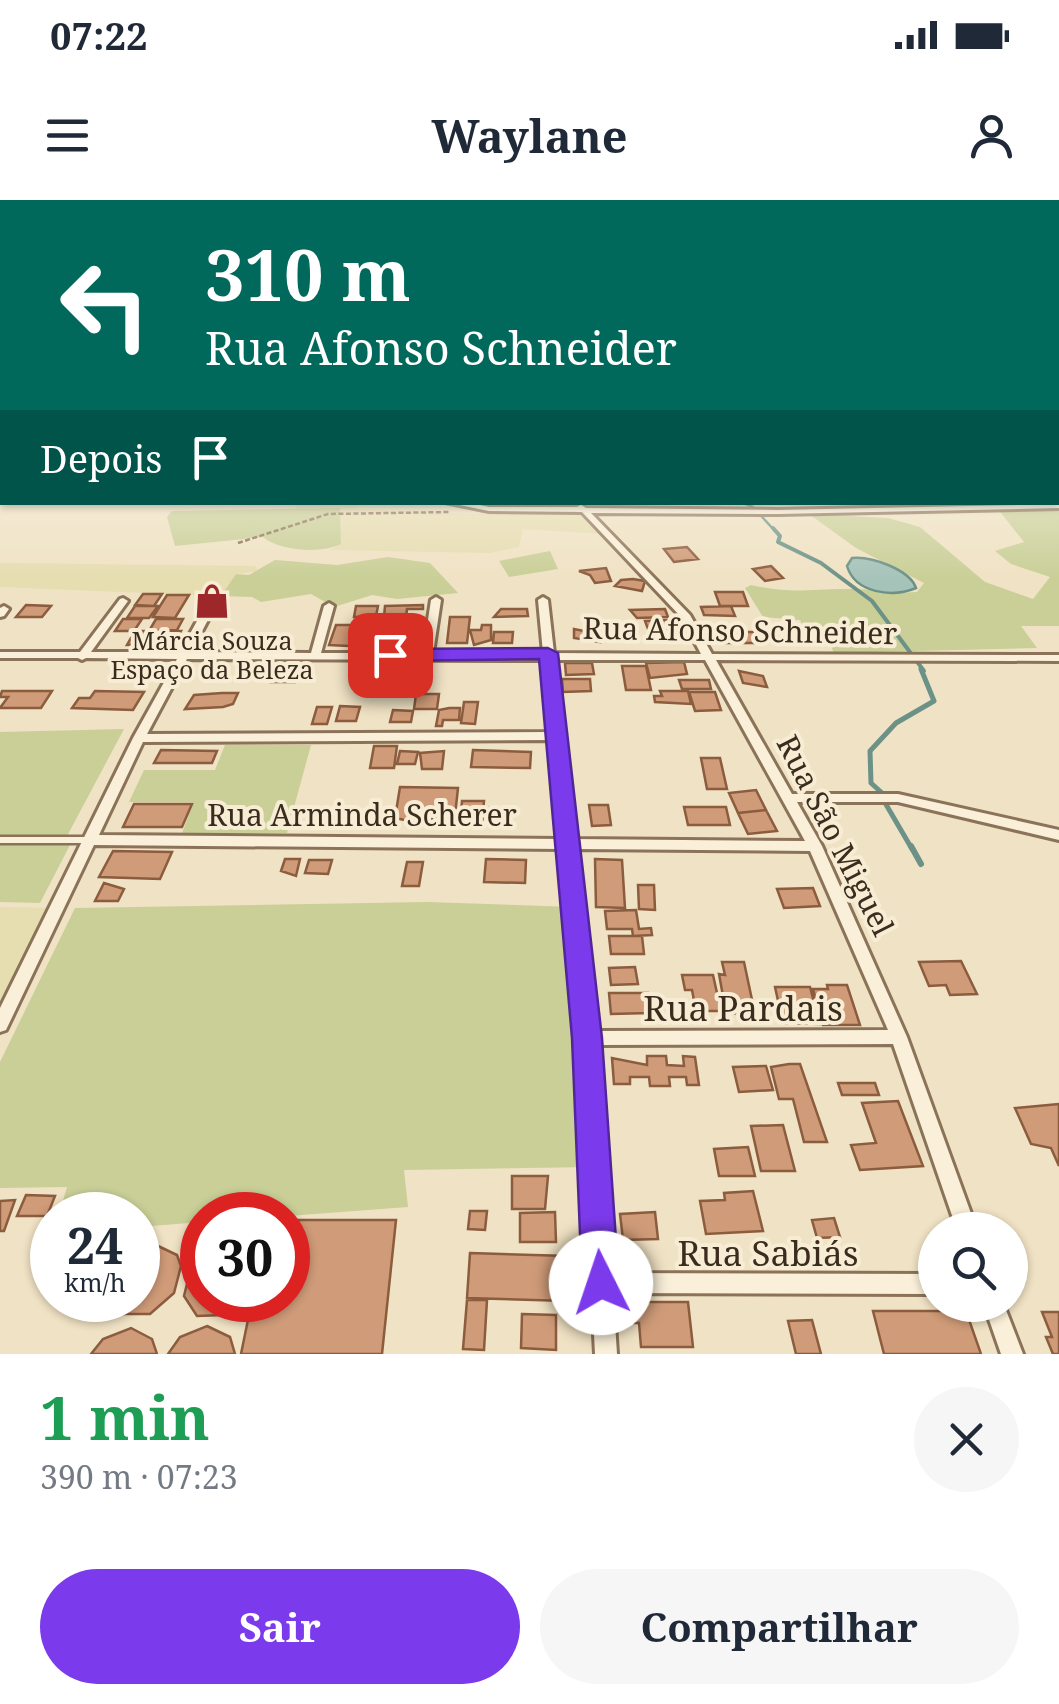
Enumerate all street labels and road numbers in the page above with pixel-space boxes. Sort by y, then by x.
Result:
street label: Rua Afonso Schneider [582,607,898,653]
street label: Rua São Miguel [768,728,904,942]
street label: Rua Arminda Scherer [207,794,517,835]
street label: Rua Pardais [643,984,843,1031]
street label: Rua Sabiás [678,1229,858,1276]

